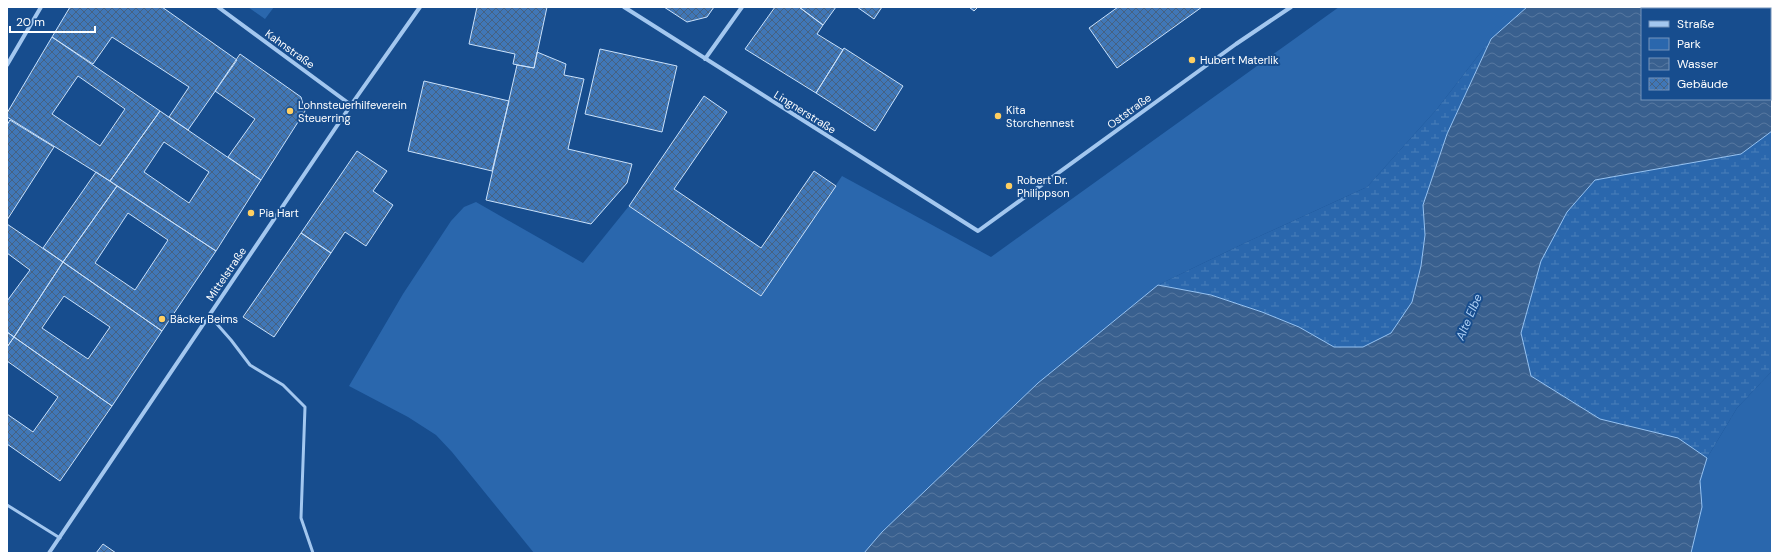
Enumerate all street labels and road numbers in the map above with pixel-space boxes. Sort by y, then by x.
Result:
street label: Kahnstraße [262,26,318,72]
street label: Lingnerstraße [771,87,839,137]
street label: Oststraße [1104,90,1154,132]
street label: Mittelstraße [203,244,249,304]

